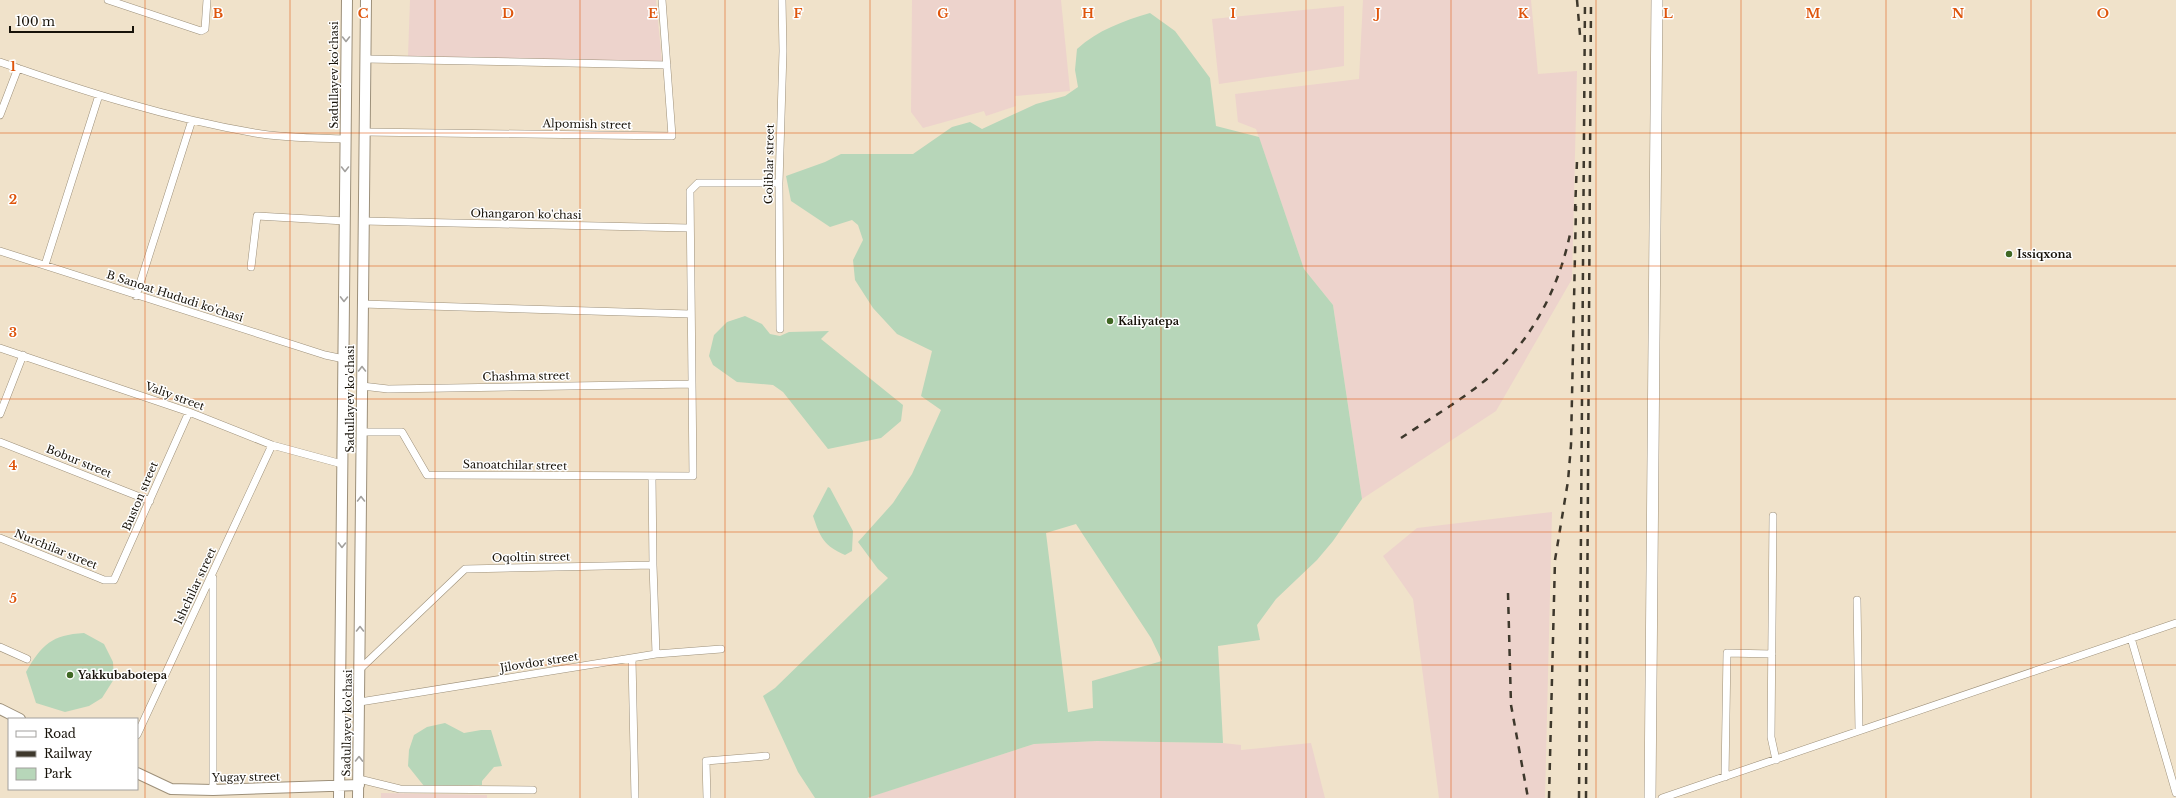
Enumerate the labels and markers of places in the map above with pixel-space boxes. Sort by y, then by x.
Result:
place label: Issiqxona [2017,247,2072,261]
marker: Issiqxona [2004,249,2014,259]
place label: Kaliyatepa [1118,314,1180,328]
marker: Kaliyatepa [1105,316,1115,326]
place label: Yakkubabotepa [77,668,168,682]
marker: Yakkubabotepa [65,670,75,680]

